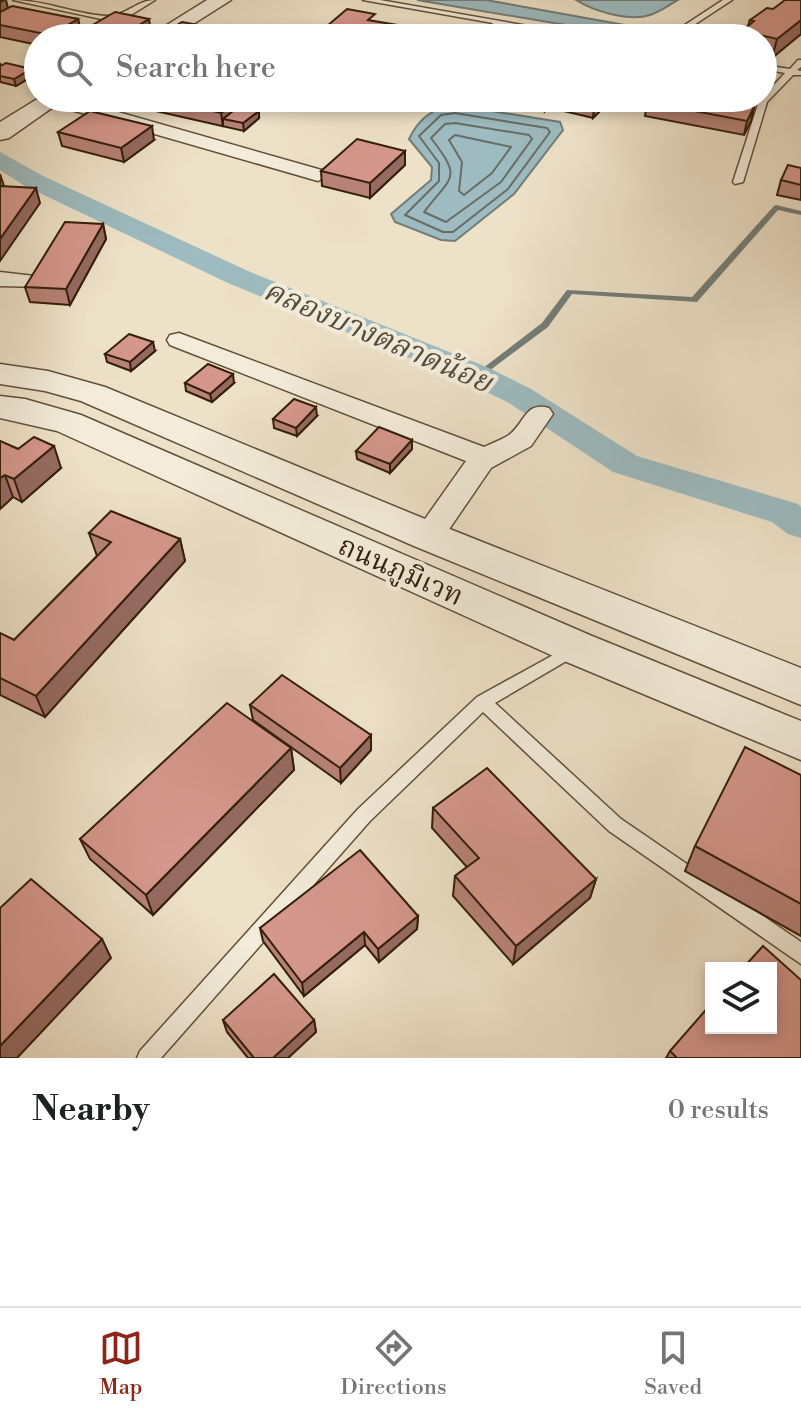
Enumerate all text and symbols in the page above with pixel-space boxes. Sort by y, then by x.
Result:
search box [24,24,777,112]
icon: search [52,46,96,90]
text: Search here [116,49,276,87]
water label: คลองบางตลาดน้อย [258,272,499,403]
street label: ถนนภูมิเวท [333,528,468,614]
map controls [705,962,777,1034]
button: layers [705,962,777,1034]
text: Nearby [32,1089,150,1131]
text: 0 results [668,1094,769,1126]
tab: Map [99,1326,143,1401]
tab: Directions [341,1326,447,1401]
tab: Saved [644,1326,702,1401]

